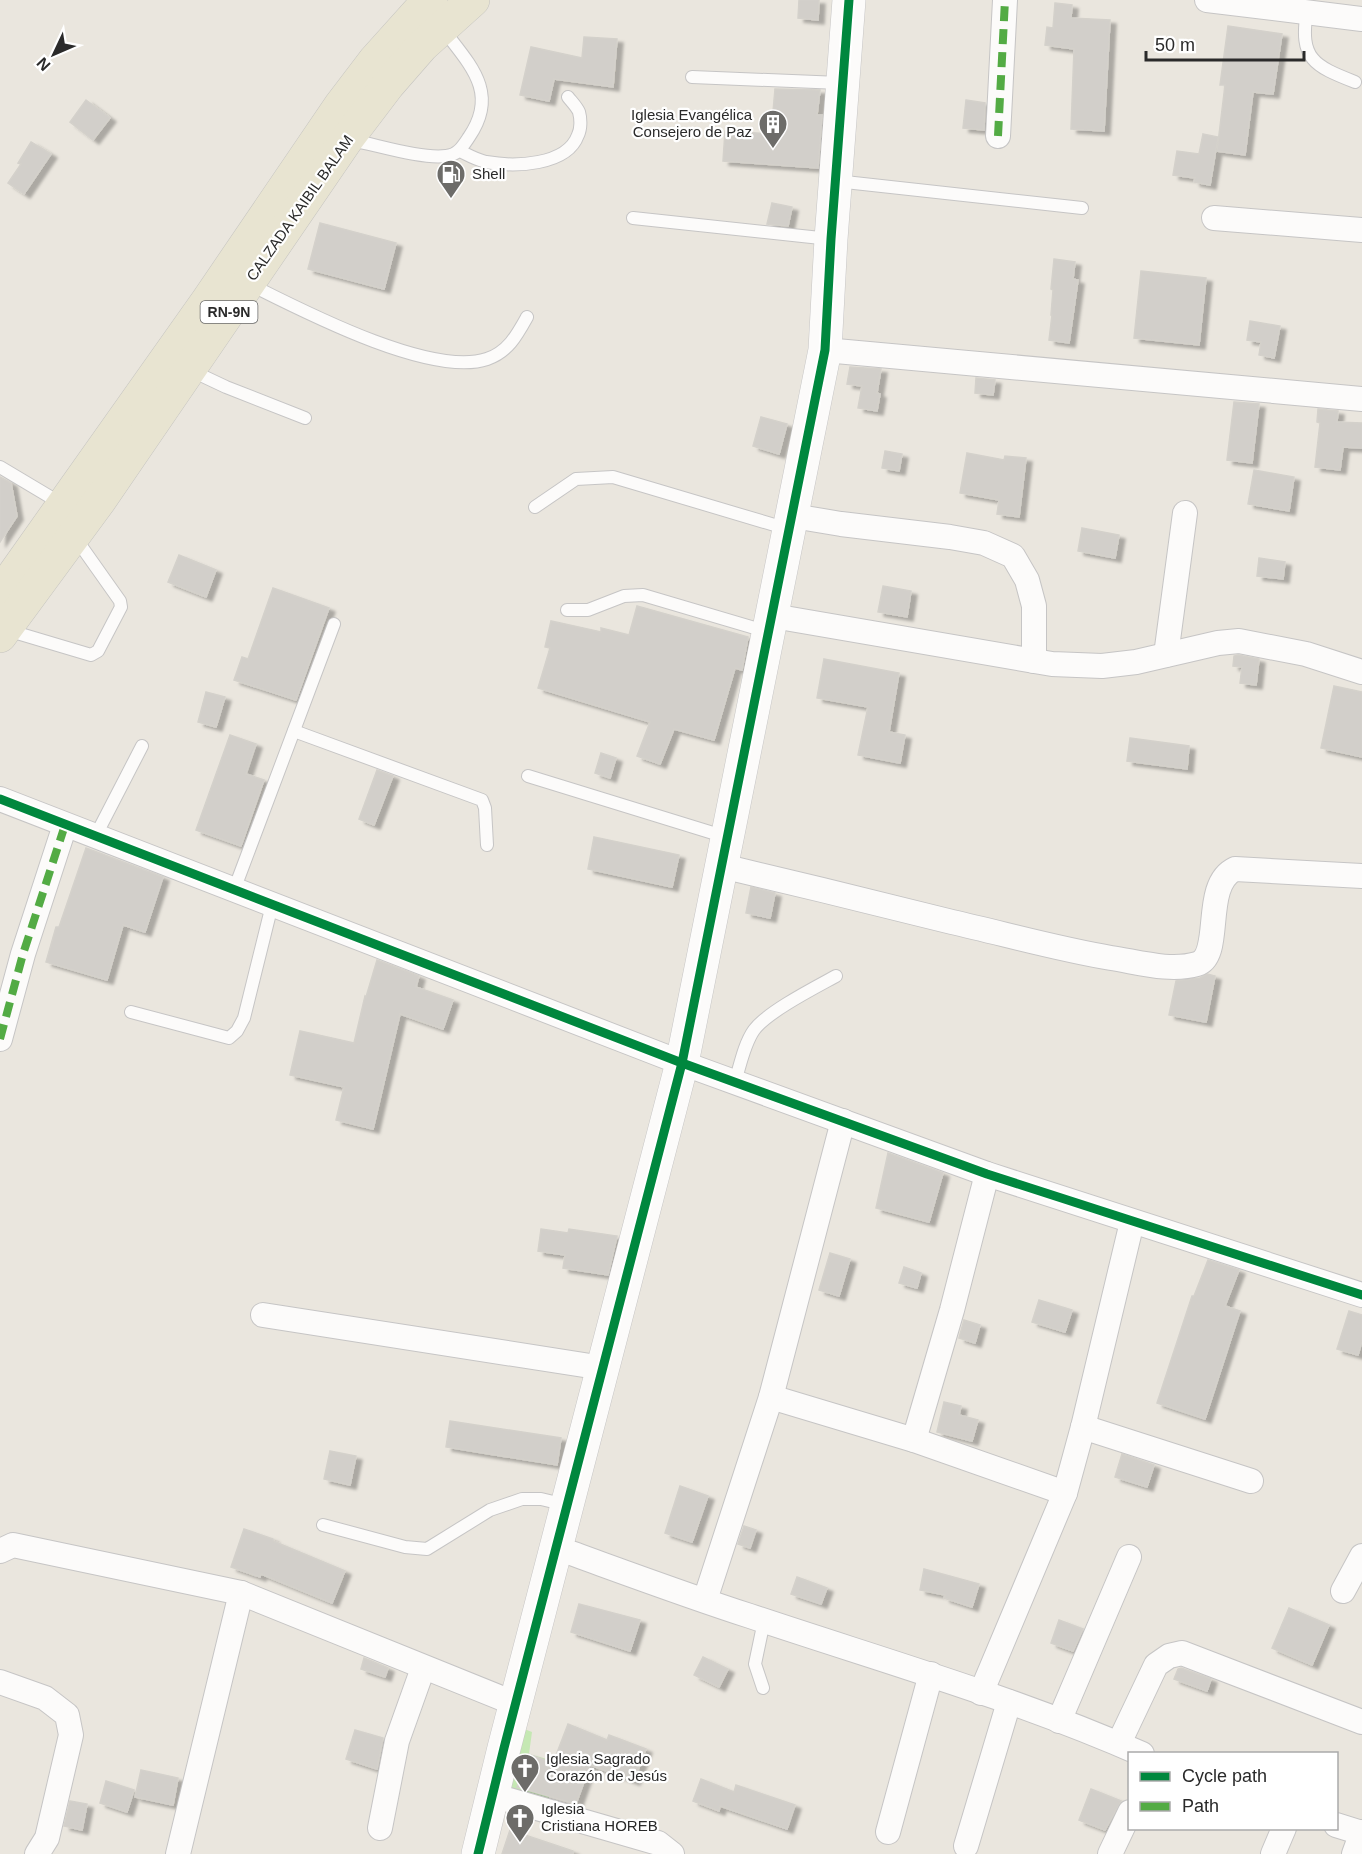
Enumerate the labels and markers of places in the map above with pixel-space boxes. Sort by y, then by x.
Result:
place label: Iglesia Evangélica Consejero de Paz [631,106,753,140]
building icon: Iglesia Evangélica Consejero de Paz [757,108,789,150]
fuel station icon: Shell [435,158,467,200]
place label: Shell [472,165,505,182]
place label: Iglesia Sagrado Corazón de Jesús [546,1750,667,1784]
church icon: Iglesia Sagrado Corazón de Jesús [509,1752,541,1794]
place label: Iglesia Cristiana HOREB [541,1800,658,1834]
church icon: Iglesia Cristiana HOREB [504,1802,536,1844]

